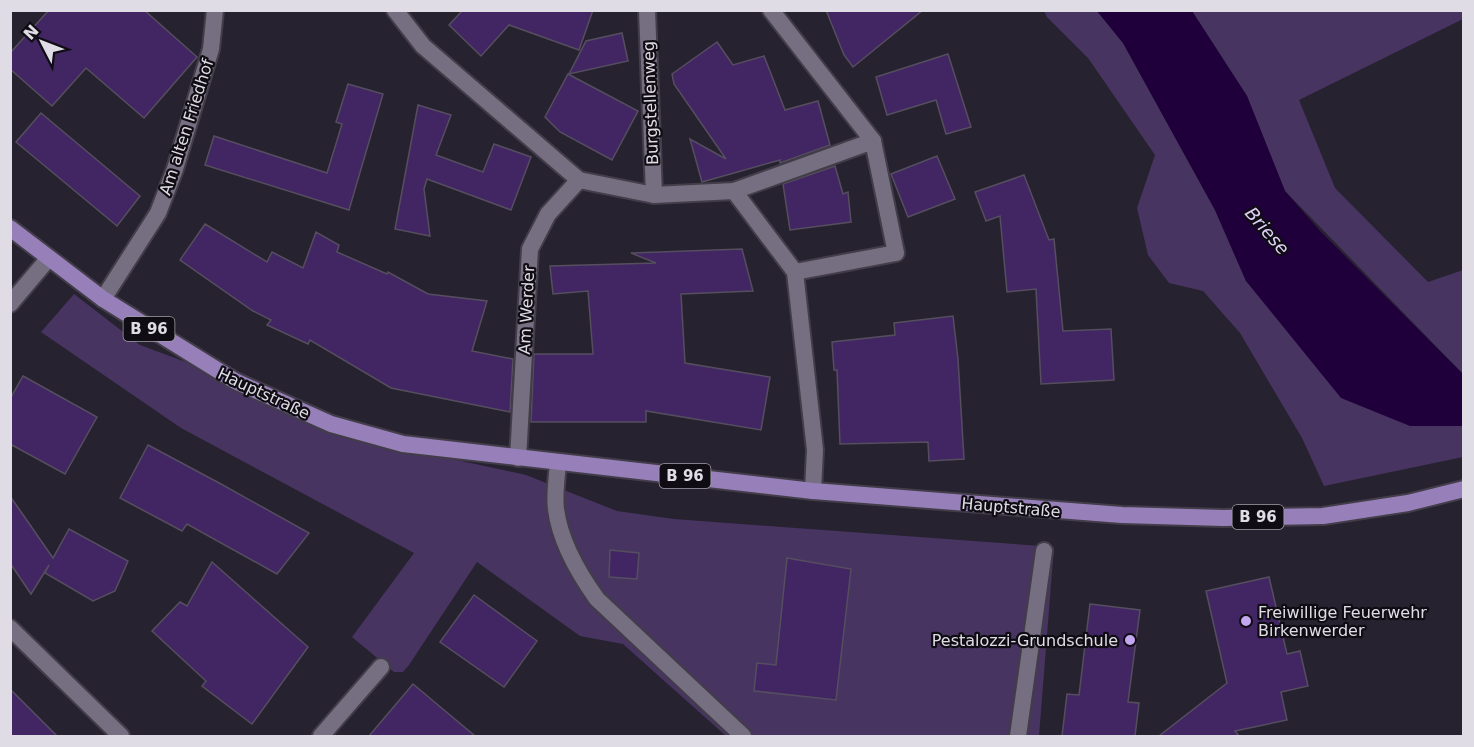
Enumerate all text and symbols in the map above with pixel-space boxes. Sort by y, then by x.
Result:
north arrow [12,12,72,72]
text: N [20,21,43,44]
street label: Burgstellenweg [639,41,662,165]
street label: Am alten Friedhof [156,56,218,198]
water label: Briese [1241,203,1294,259]
street label: Am Werder [515,265,538,355]
road number: B 96 [124,317,174,341]
street label: Hauptstraße [215,364,313,423]
road number: B 96 [660,464,710,488]
street label: Hauptstraße [961,494,1061,521]
road number: B 96 [1232,505,1284,529]
place label: Freiwillige Feuerwehr Birkenwerder [1258,603,1427,640]
marker: Freiwillige Feuerwehr Birkenwerder [1239,614,1253,628]
place label: Pestalozzi-Grundschule [932,631,1118,650]
marker: Pestalozzi-Grundschule [1123,633,1137,647]

